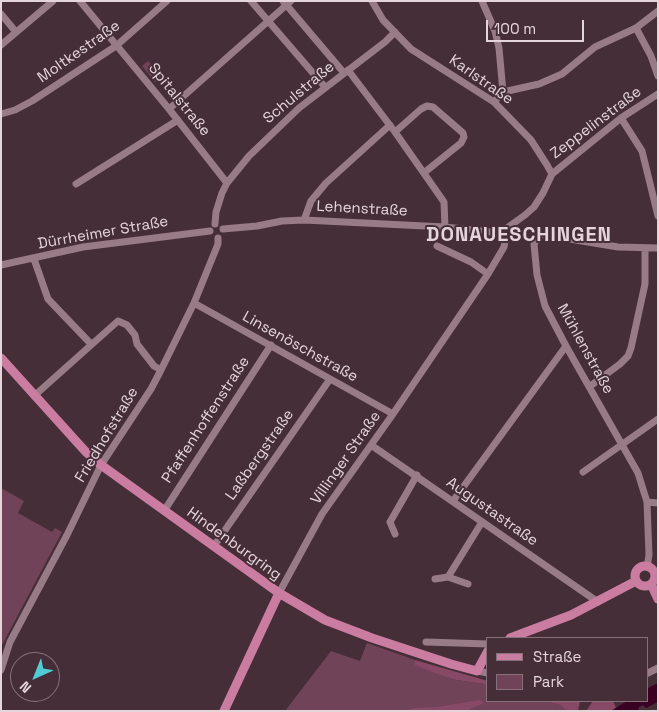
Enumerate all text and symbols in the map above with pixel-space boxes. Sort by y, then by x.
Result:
scale bar [489,10,586,42]
street label: Moltkestraße [34,17,124,87]
text: 100 m [494,19,536,38]
street label: Karlstraße [446,51,516,109]
street label: Schulstraße [260,58,338,128]
street label: Spitalstraße [144,60,214,140]
street label: Zeppelinstraße [547,83,645,163]
street label: Lehenstraße [316,198,408,220]
street label: Dürrheimer Straße [36,213,170,253]
district label: DONAUESCHINGEN [424,224,614,248]
street label: Mühlenstraße [553,301,617,397]
street label: Linsenöschstraße [239,308,361,386]
street label: Pfaffenhoffenstraße [158,353,254,487]
street label: Friedhofstraße [72,384,142,486]
street label: Laßbergstraße [222,406,298,504]
street label: Villinger Straße [307,408,385,508]
street label: Augustastraße [443,474,541,550]
street label: Hindenburgring [183,504,285,584]
legend [487,637,649,702]
text: Straße [533,647,581,666]
north arrow [10,652,60,702]
text: Park [533,672,564,691]
text: N [16,677,35,697]

